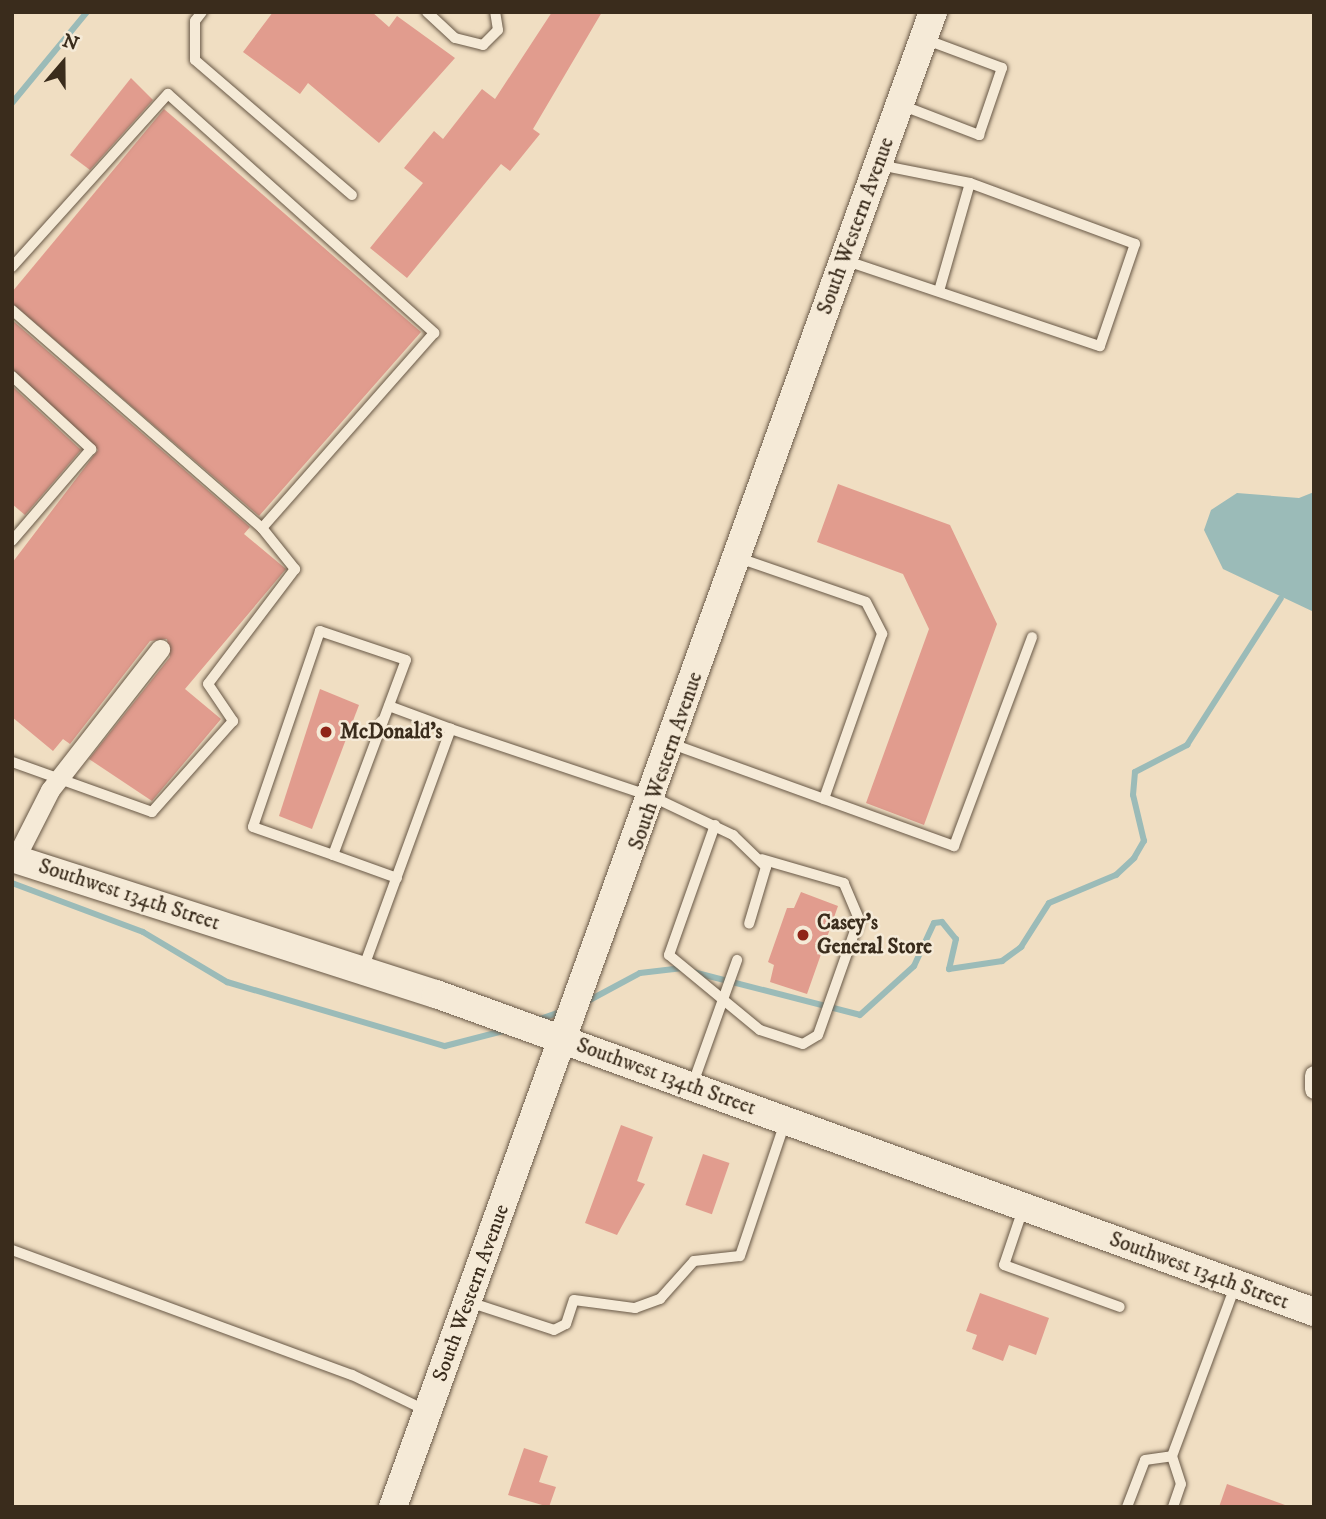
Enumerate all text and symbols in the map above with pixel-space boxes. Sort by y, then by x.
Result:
north arrow [28,28,98,98]
text: N [59,29,82,56]
street label: South Western Avenue [812,134,900,318]
street label: South Western Avenue [624,669,708,853]
place label: McDonald's [340,719,443,745]
marker: McDonald's [318,724,334,740]
street label: Southwest 134th Street [35,854,223,936]
place label: Casey's General Store [817,910,932,960]
marker: Casey's General Store [795,927,811,943]
street label: Southwest 134th Street [573,1033,759,1121]
street label: South Western Avenue [427,1201,515,1385]
street label: Southwest 134th Street [1106,1227,1292,1315]

